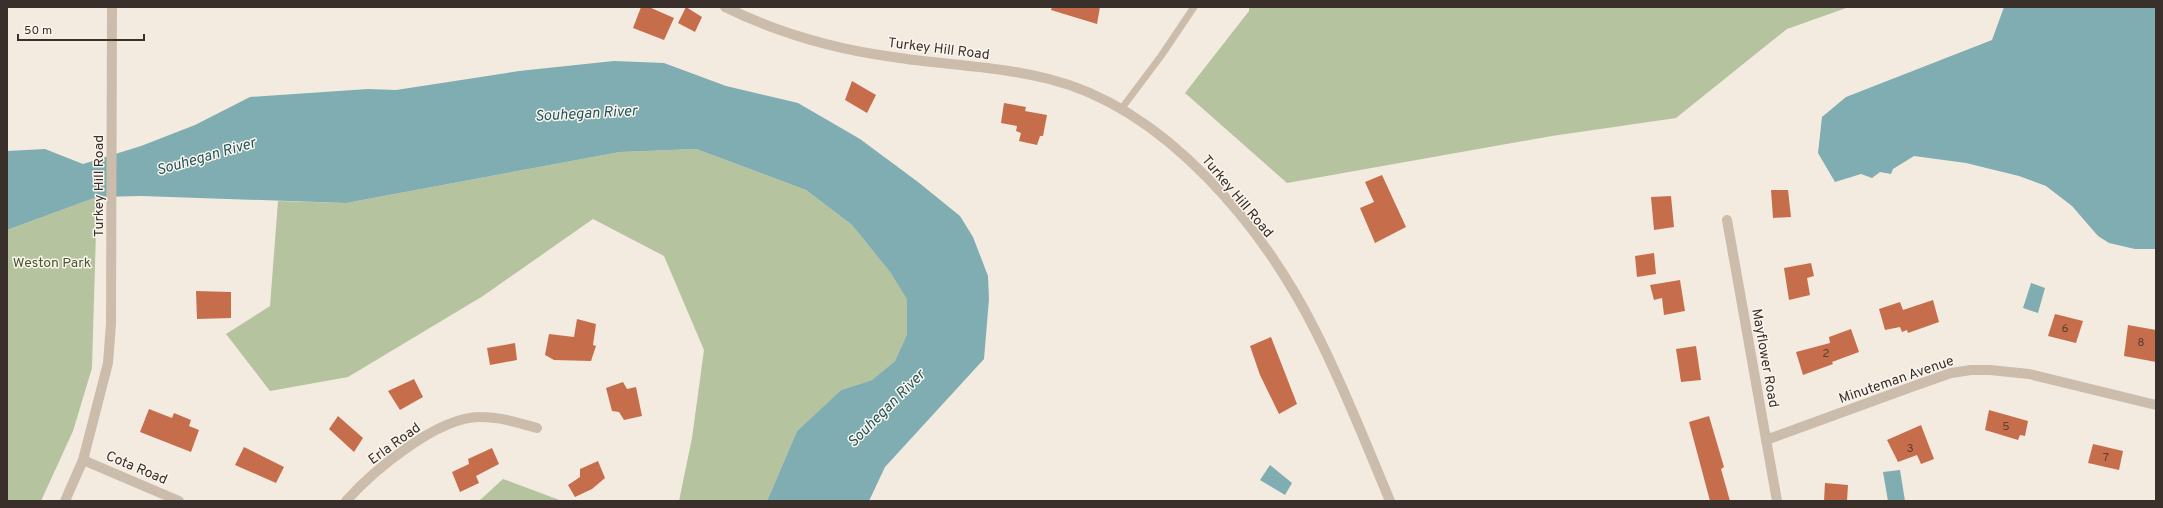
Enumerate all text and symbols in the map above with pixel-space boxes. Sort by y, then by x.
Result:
scale bar [18,16,144,42]
text: 50 m [24,23,52,39]
street label: Turkey Hill Road [887,35,991,64]
water label: Souhegan River [535,102,639,127]
water label: Souhegan River [155,134,259,181]
street label: Turkey Hill Road [91,135,108,237]
street label: Turkey Hill Road [1197,152,1276,242]
park label: Weston Park [13,255,91,272]
street label: Mayflower Road [1747,307,1782,409]
house number: 6 [2061,321,2069,337]
house number: 8 [2137,335,2145,351]
house number: 2 [1822,346,1830,362]
street label: Minuteman Avenue [1837,353,1956,408]
water label: Souhegan River [844,365,931,452]
house number: 5 [2002,419,2010,435]
street label: Erla Road [365,420,424,469]
house number: 3 [1906,441,1914,457]
street label: Cota Road [103,448,170,489]
house number: 7 [2103,450,2109,466]

